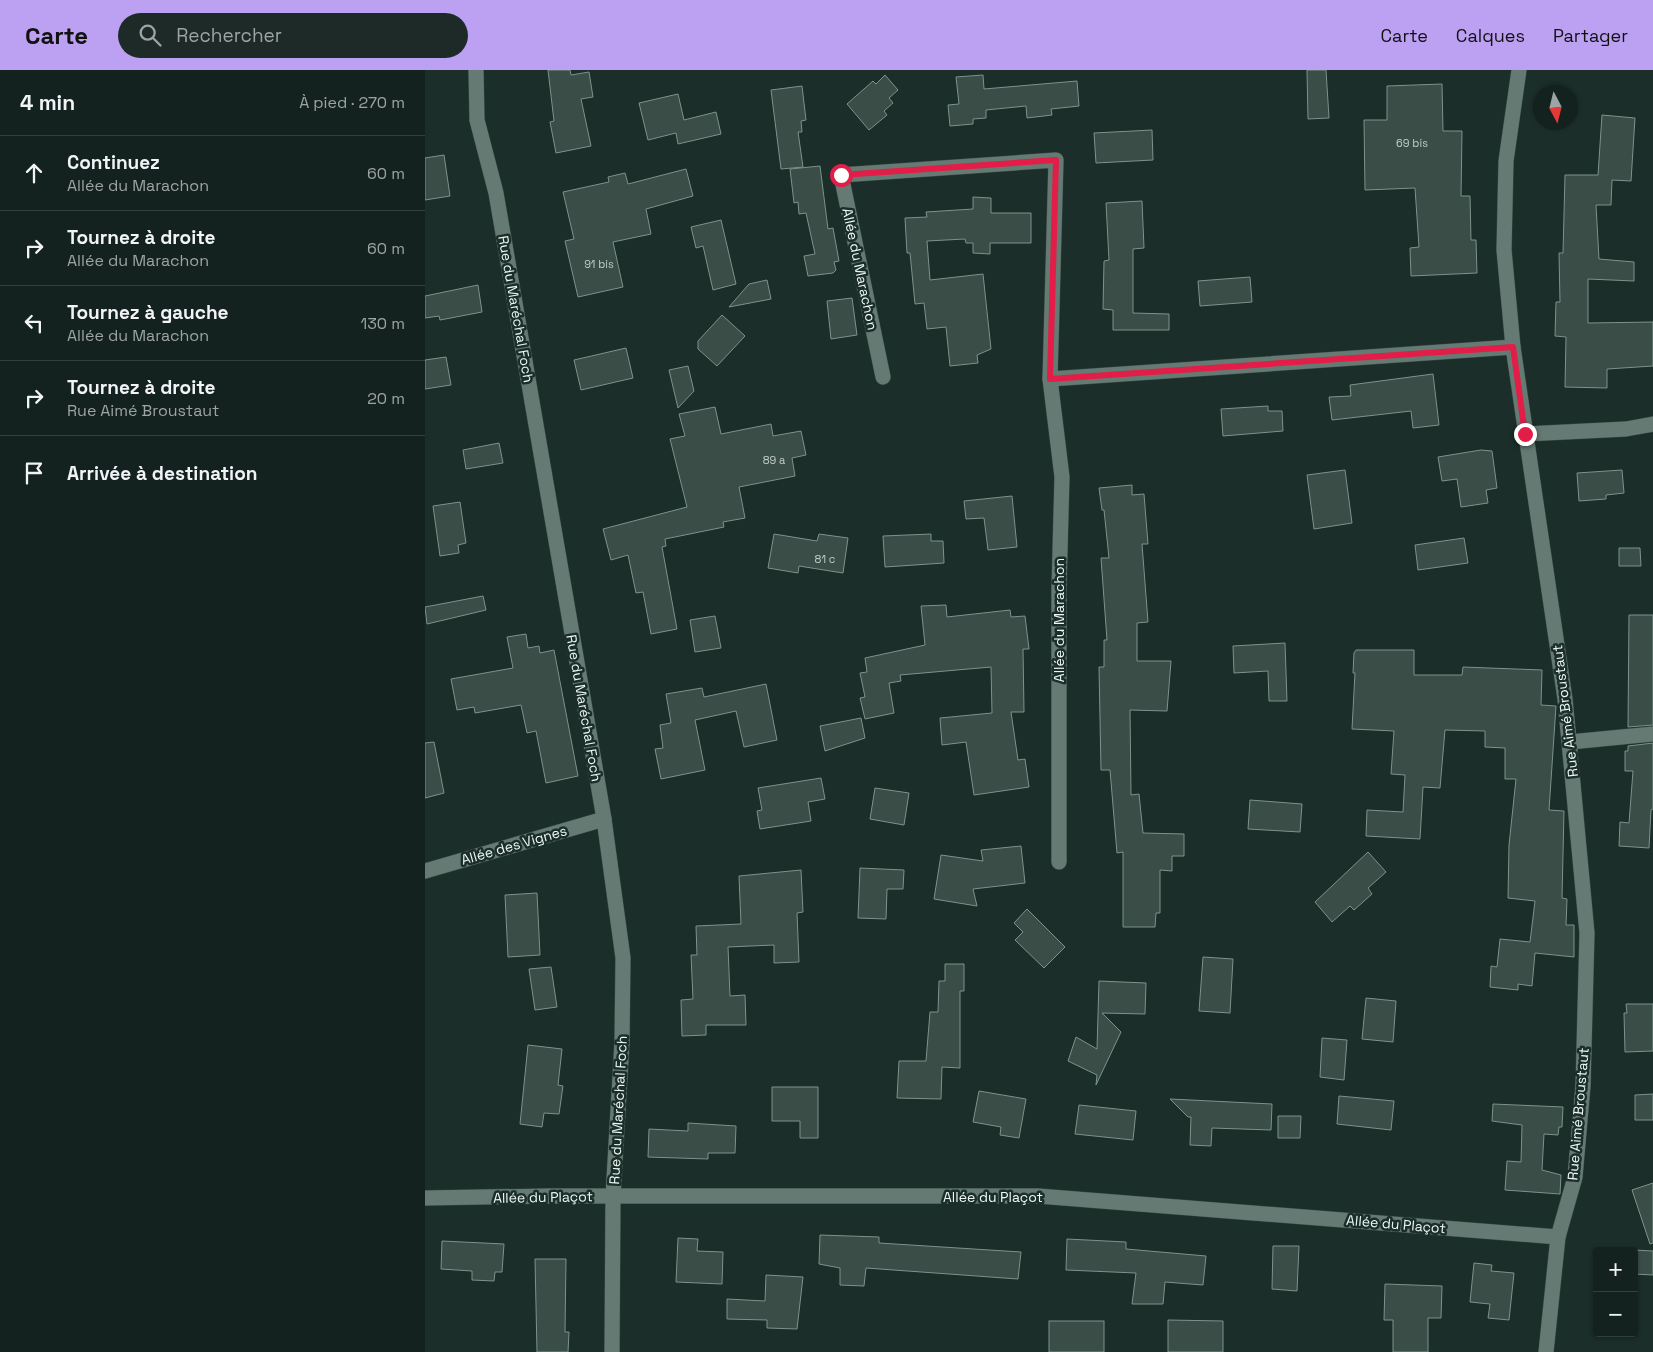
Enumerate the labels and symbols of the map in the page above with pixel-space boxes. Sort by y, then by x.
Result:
north arrow [1533,85,1578,130]
house number: 69 bis [1396,136,1428,150]
route start [830,164,853,187]
street label: Allée du Marachon [838,206,882,332]
street label: Rue du Maréchal Foch [494,234,538,384]
house number: 91 bis [584,257,614,271]
route end [1514,423,1537,446]
house number: 89 a [763,453,786,467]
house number: 81 c [815,552,835,566]
street label: Allée du Marachon [1050,558,1068,682]
street label: Rue du Maréchal Foch [562,633,606,783]
street label: Rue Aimé Broustaut [1548,644,1582,778]
street label: Allée des Vignes [459,821,569,869]
street label: Rue du Maréchal Foch [605,1035,631,1185]
street label: Rue Aimé Broustaut [1563,1047,1593,1181]
street label: Allée du Plaçot [493,1187,593,1207]
street label: Allée du Plaçot [943,1188,1043,1206]
street label: Allée du Plaçot [1345,1211,1447,1237]

